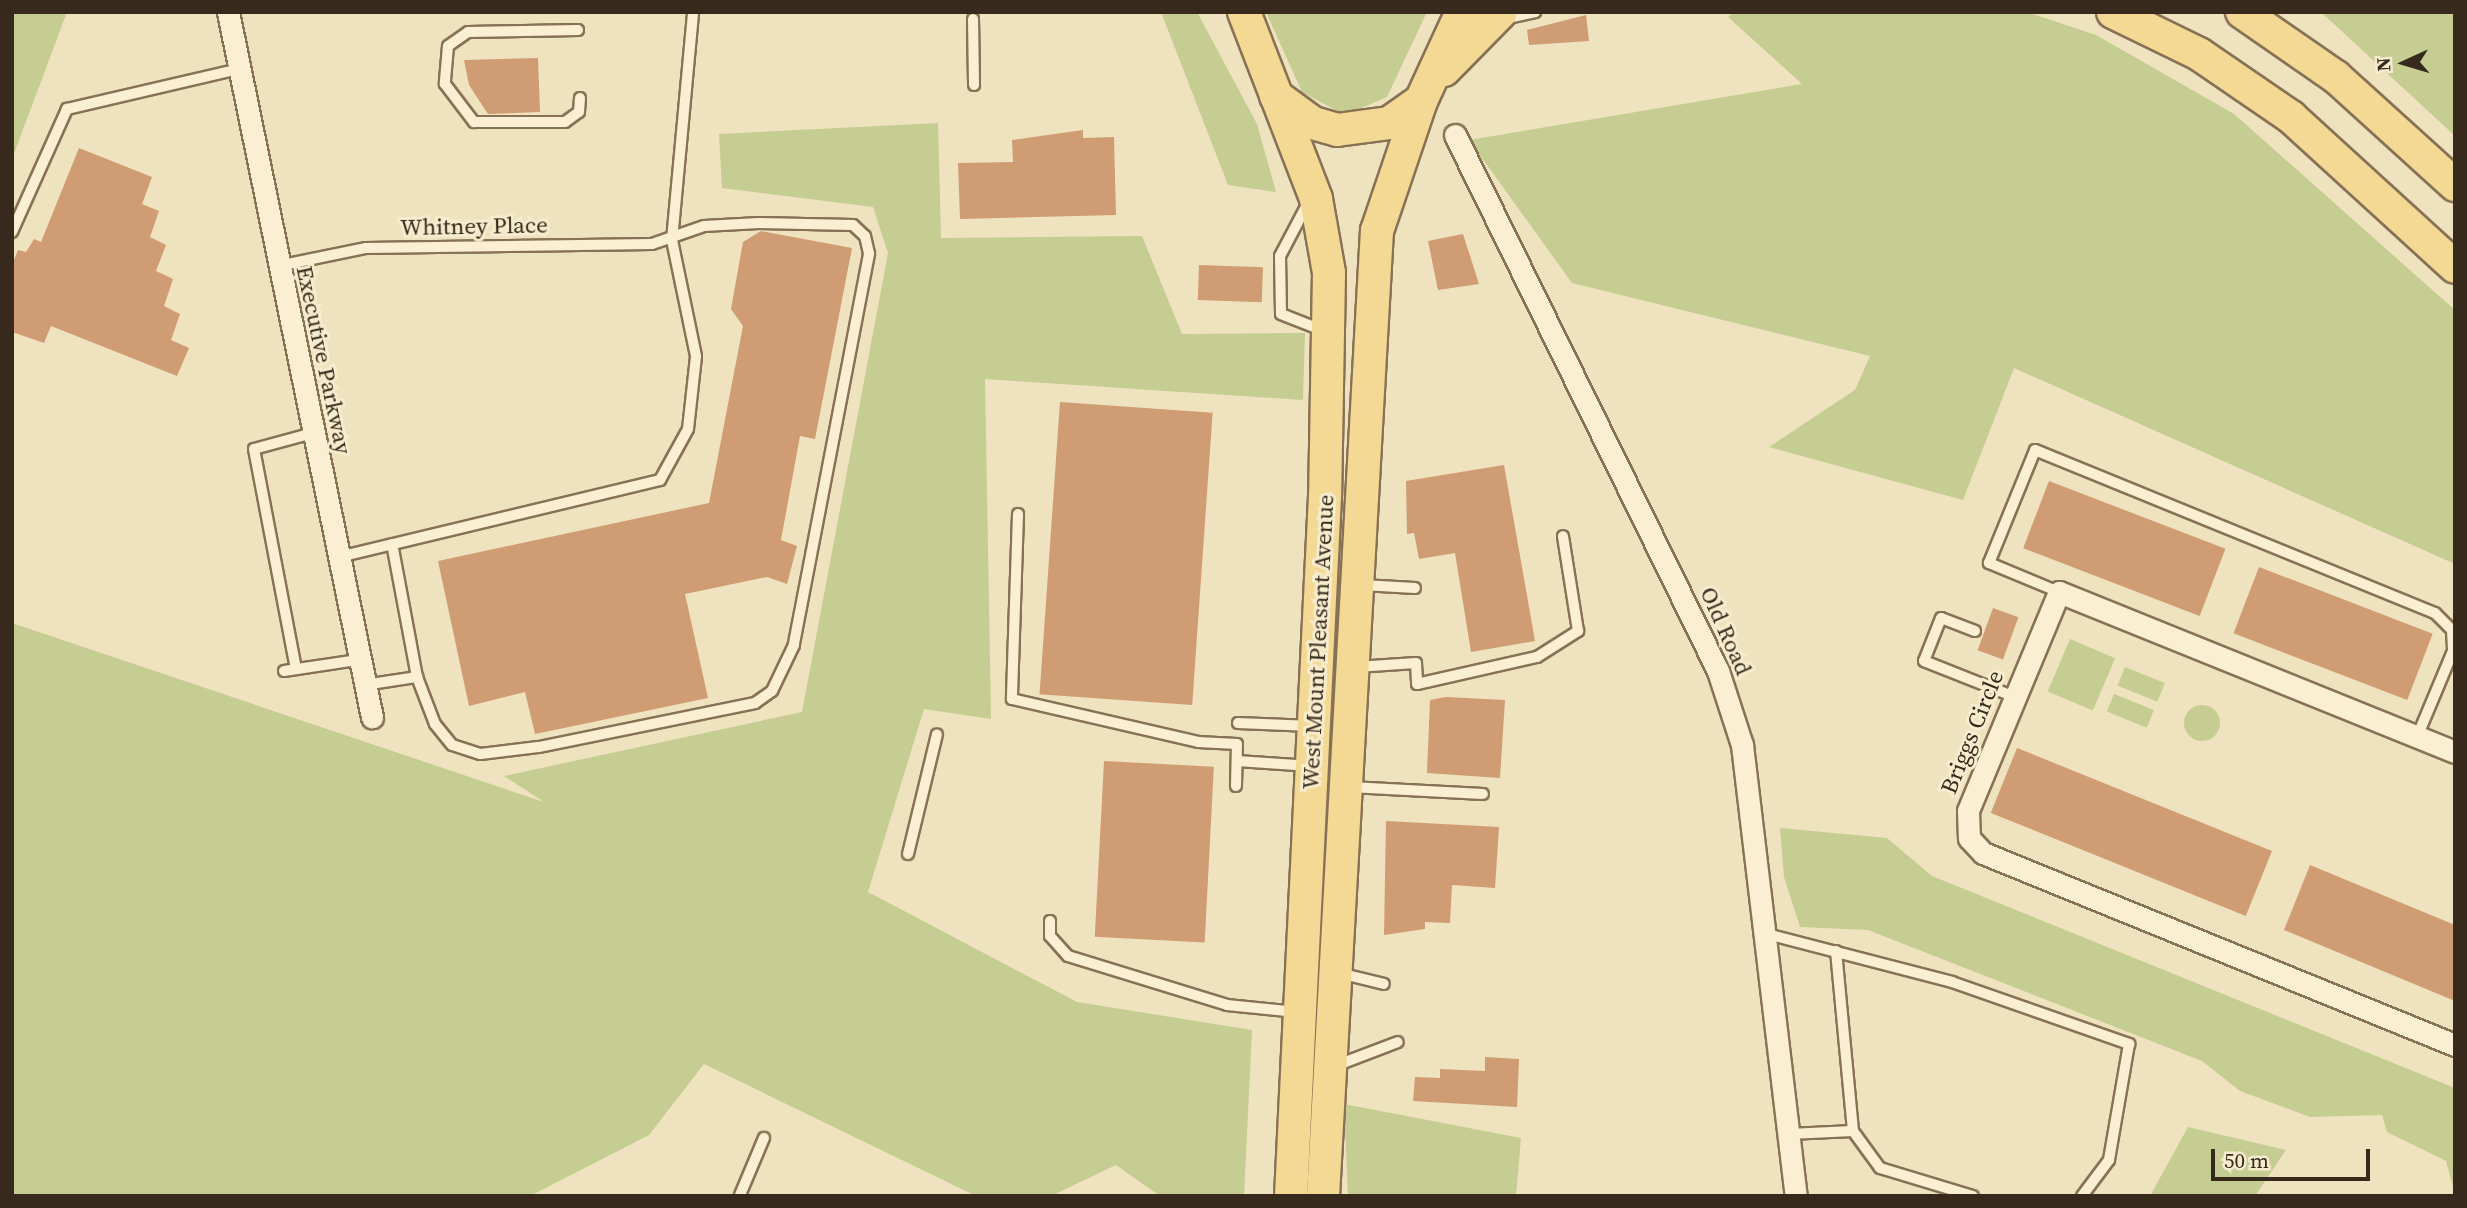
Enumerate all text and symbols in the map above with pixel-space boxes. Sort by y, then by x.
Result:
north arrow [2369,28,2439,98]
text: N [2370,57,2397,72]
street label: Whitney Place [400,211,548,241]
street label: Executive Parkway [291,263,357,457]
street label: West Mount Pleasant Avenue [1296,494,1340,790]
street label: Old Road [1694,583,1758,679]
street label: Briggs Circle [1935,666,2009,798]
scale bar [2215,1134,2374,1178]
text: 50 m [2224,1146,2269,1175]

